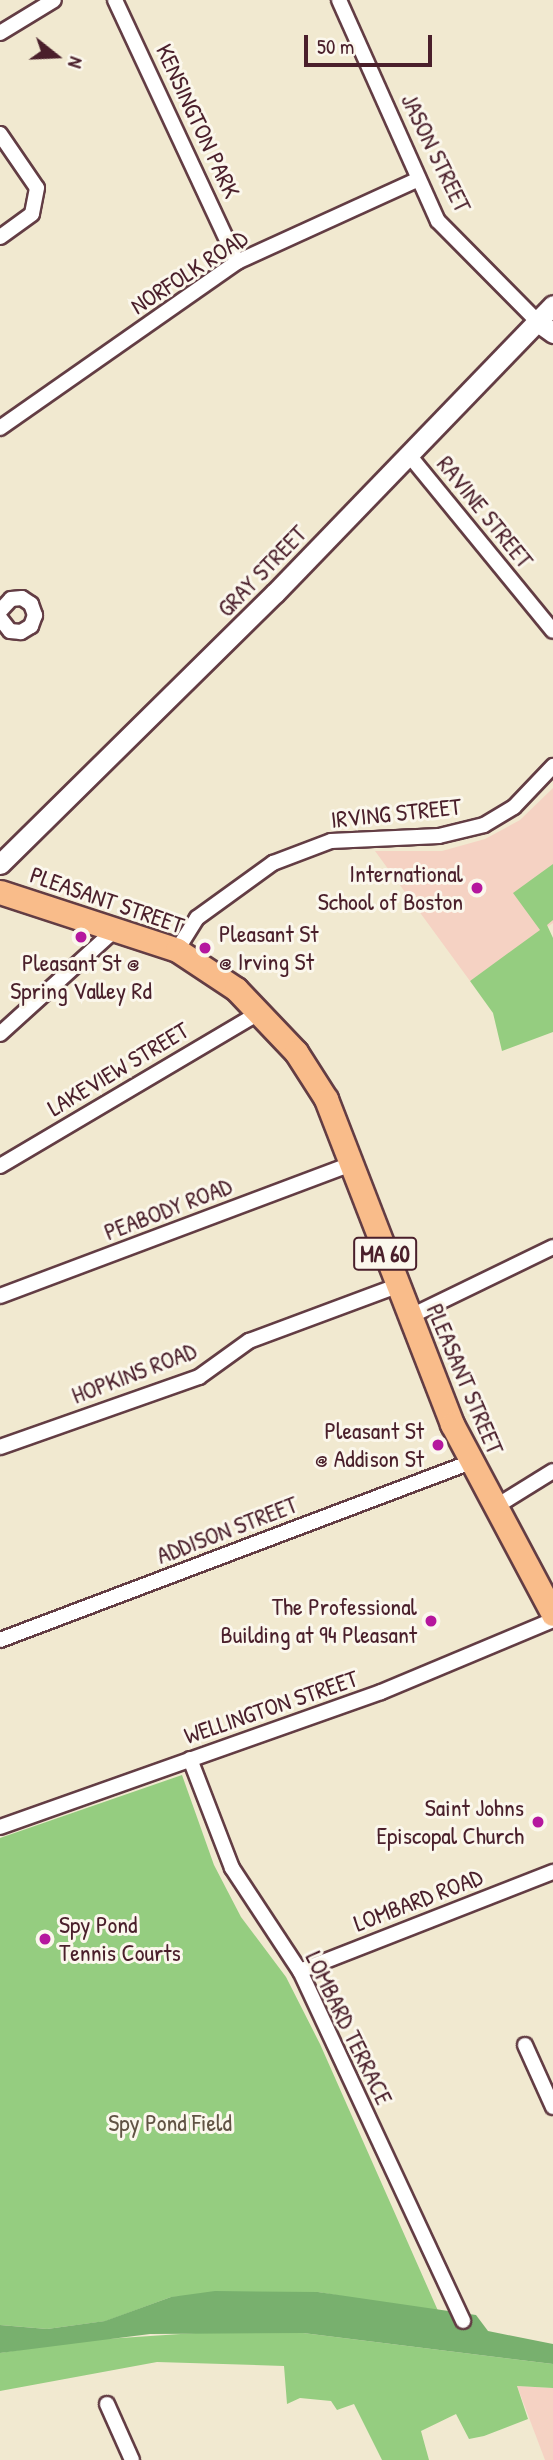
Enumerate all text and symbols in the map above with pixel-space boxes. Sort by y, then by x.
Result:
north arrow [21,21,91,91]
scale bar [308,21,436,65]
text: 50 m [317,32,354,61]
street label: KENSINGTON PARK [150,39,246,203]
text: N [62,54,90,71]
street label: JASON STREET [395,89,477,217]
street label: NORFOLK ROAD [125,224,253,320]
street label: RAVINE STREET [431,450,539,574]
street label: GRAY STREET [211,519,313,623]
street label: IRVING STREET [329,792,463,834]
street label: PLEASANT STREET [26,860,188,940]
place label: International School of Boston [318,860,463,916]
marker: International School of Boston [469,880,485,896]
place label: Pleasant St @ Irving St [219,920,318,976]
marker: Pleasant St @ Spring Valley Rd [73,929,89,945]
marker: Pleasant St @ Irving St [197,940,213,956]
place label: Pleasant St @ Spring Valley Rd [10,949,152,1005]
street label: LAKEVIEW STREET [42,1016,194,1122]
street label: PEABODY ROAD [100,1171,236,1247]
road number: MA 60 [352,1234,418,1274]
street label: PLEASANT STREET [420,1299,510,1459]
street label: HOPKINS ROAD [68,1336,200,1410]
place label: Pleasant St @ Addison St [315,1417,424,1473]
marker: Pleasant St @ Addison St [430,1437,446,1453]
street label: ADDISON STREET [153,1490,301,1570]
place label: The Professional Building at 94 Pleasant [221,1593,417,1649]
marker: The Professional Building at 94 Pleasant [423,1613,439,1629]
street label: WELLINGTON STREET [180,1664,362,1750]
place label: Saint Johns Episcopal Church [376,1794,524,1850]
marker: Saint Johns Episcopal Church [530,1814,546,1830]
street label: LOMBARD ROAD [350,1862,486,1938]
place label: Spy Pond Tennis Courts [59,1911,181,1967]
marker: Spy Pond Tennis Courts [37,1931,53,1947]
street label: LOMBARD TERRACE [299,1946,399,2110]
park label: Spy Pond Field [108,2109,232,2137]

